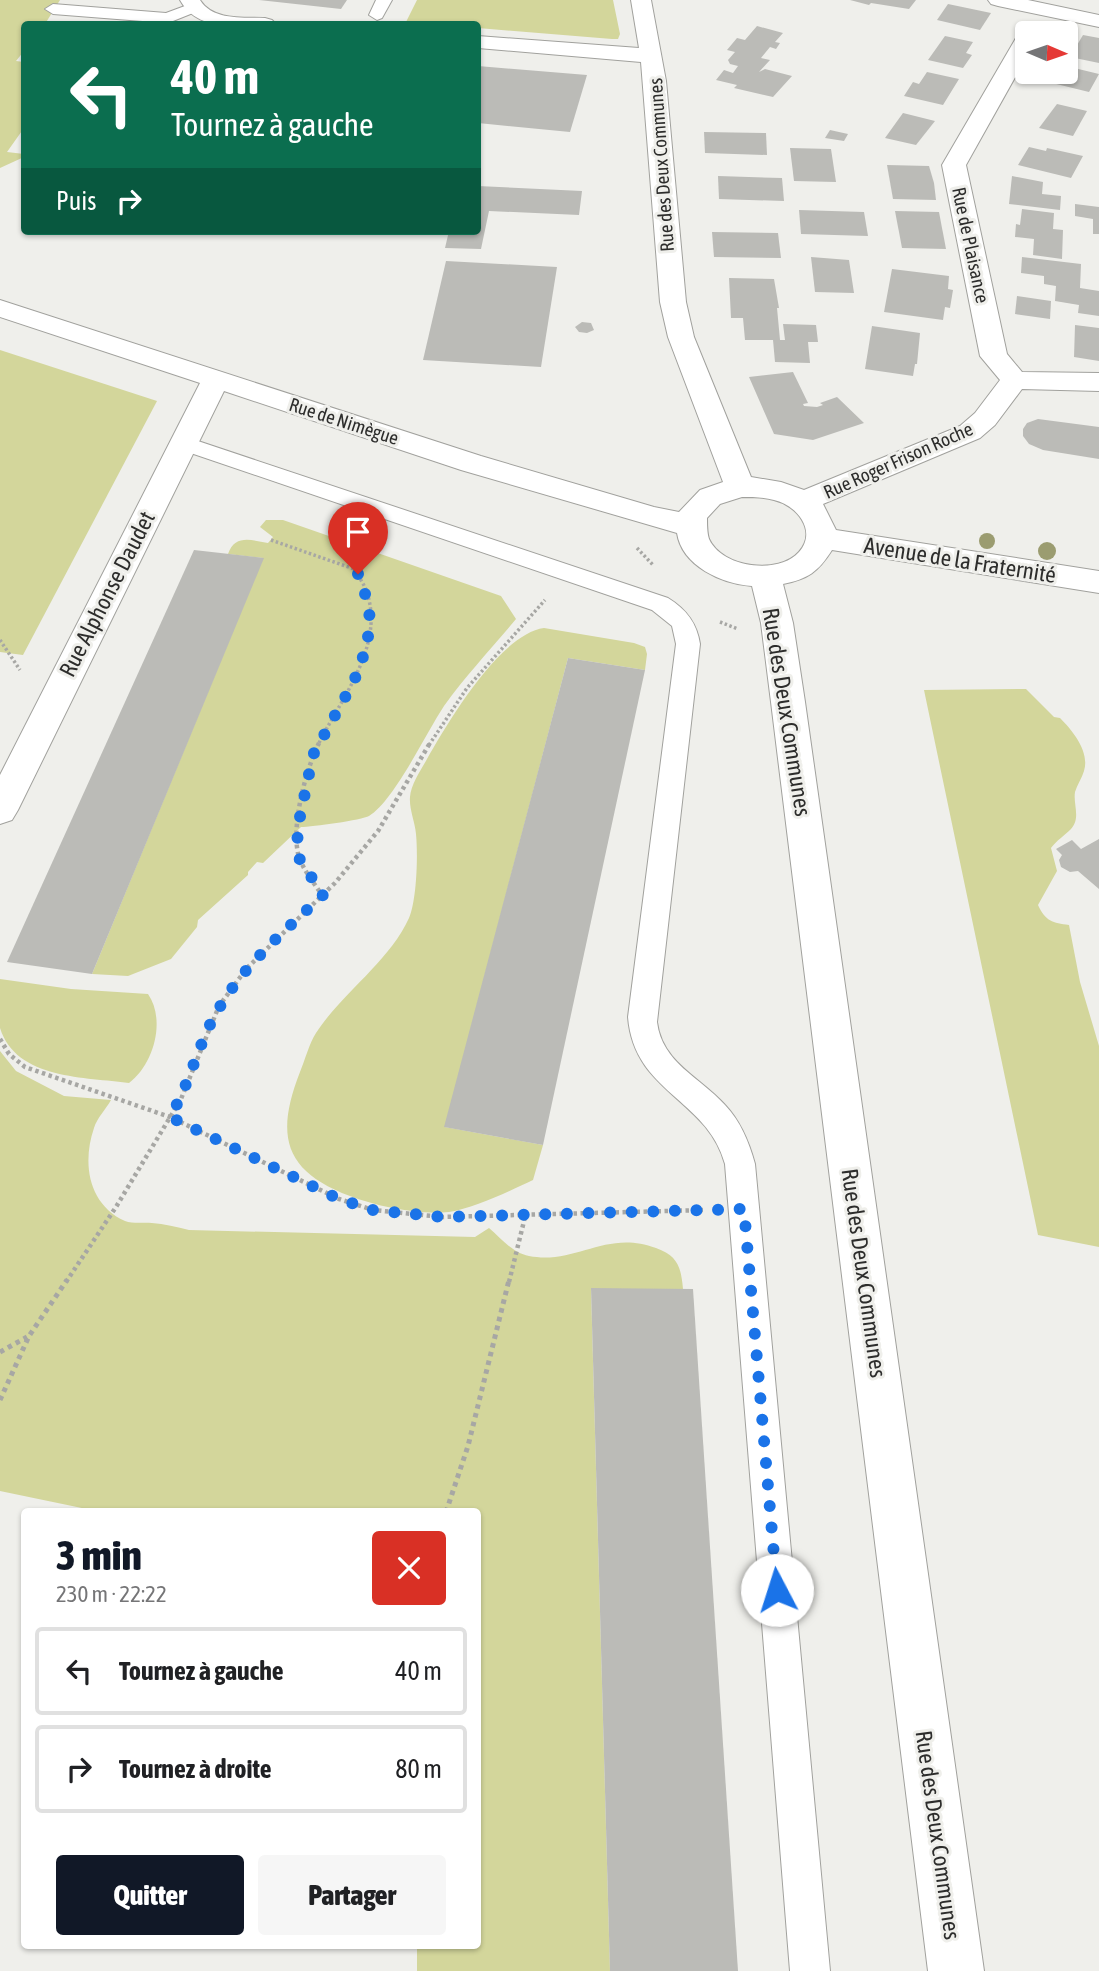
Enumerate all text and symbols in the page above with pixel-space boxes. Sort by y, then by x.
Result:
north arrow [1015,21,1078,84]
map controls [1015,21,1078,84]
text: 40 m [171,48,259,104]
icon: left [56,49,147,140]
street label: Rue des Deux Communes [644,77,678,253]
text: Tournez à gauche [171,106,374,143]
icon: right [110,182,148,220]
street label: Rue de Plaisance [948,185,994,305]
text: Puis [56,186,96,216]
street label: Rue de Nimègue [286,393,402,449]
street label: Rue Roger Frison Roche [820,417,976,503]
pin [328,502,388,574]
street label: Rue Alphonse Daudet [54,507,160,681]
icon: arrive [339,513,377,551]
street label: Avenue de la Fraternité [862,532,1058,588]
street label: Rue des Deux Communes [758,606,816,818]
street label: Rue des Deux Communes [836,1167,892,1379]
text: 3 min [56,1531,142,1579]
button: close [372,1531,446,1605]
position arrow [740,1553,814,1627]
text: 230 m · 22:22 [56,1581,167,1607]
icon: left [60,1652,98,1690]
text: Tournez à gauche [119,1656,284,1686]
text: 40 m [395,1656,442,1686]
street label: Rue des Deux Communes [910,1729,966,1941]
icon: right [60,1750,98,1788]
text: Tournez à droite [119,1754,272,1784]
text: 80 m [395,1754,442,1784]
button: Quitter [56,1855,244,1935]
button: Partager [258,1855,446,1935]

